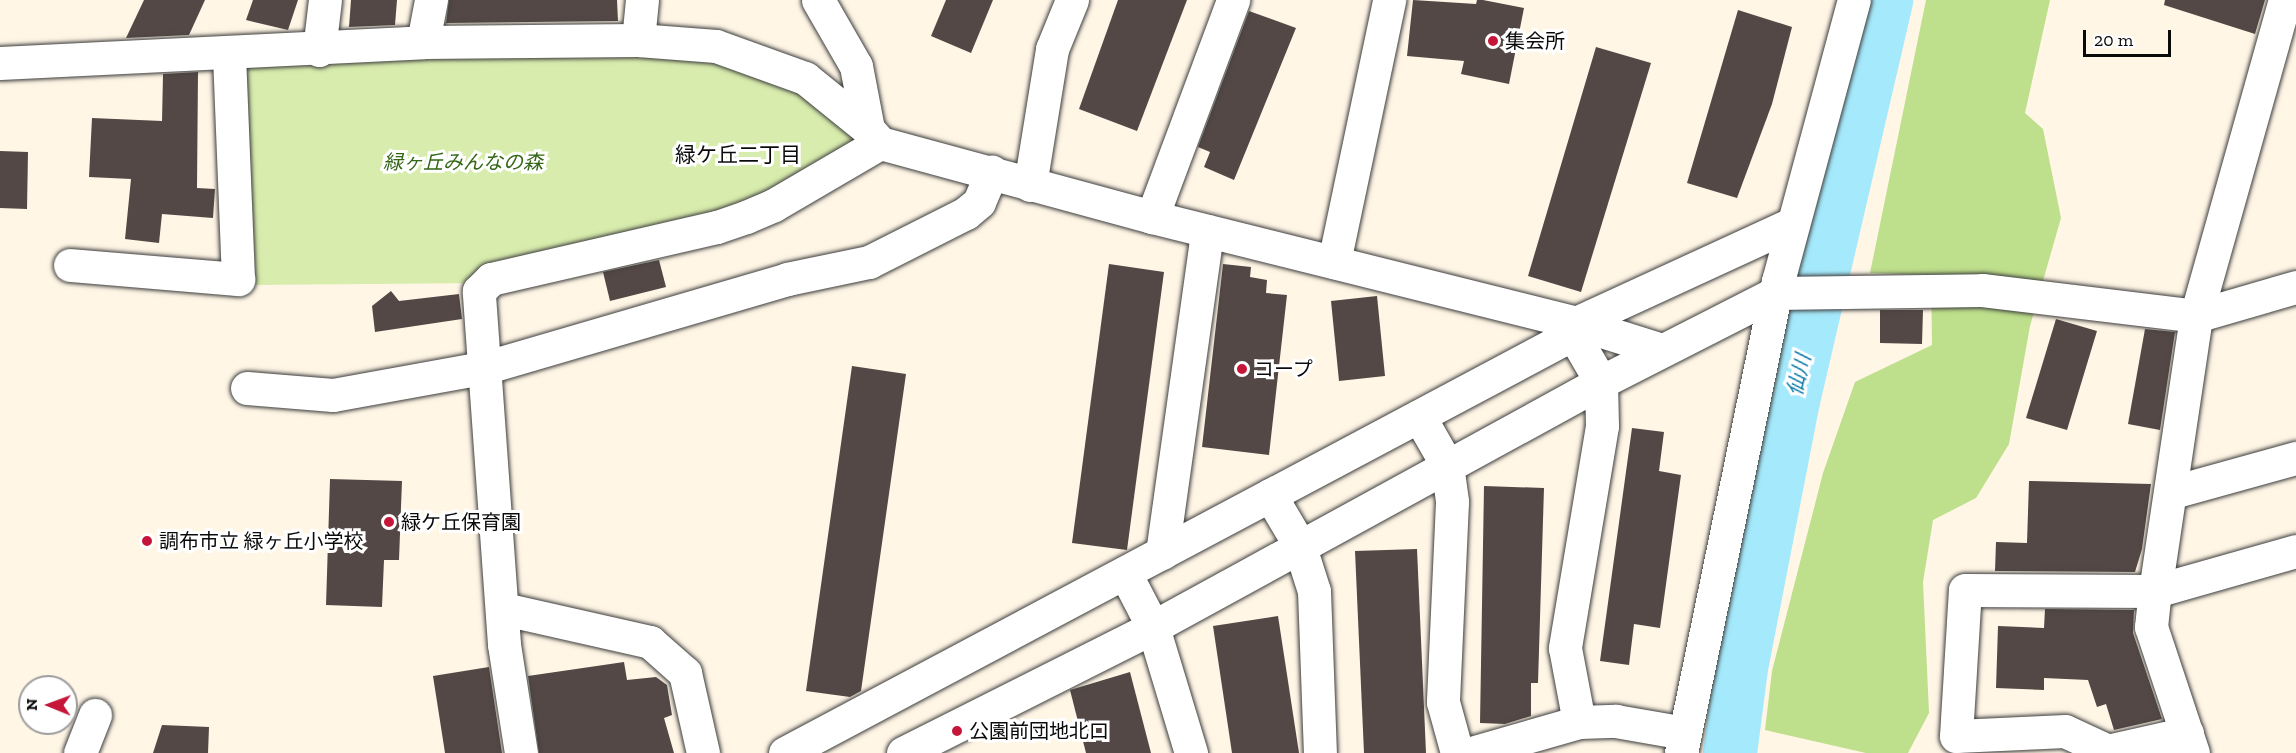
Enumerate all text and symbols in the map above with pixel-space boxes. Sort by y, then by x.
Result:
scale bar [2086,18,2174,56]
place label: 集会所 [1505,29,1565,53]
text: 20 m [2094,29,2133,51]
marker: 集会所 [1486,34,1500,48]
district label: 緑ケ丘二丁目 [675,142,801,168]
park label: 緑ヶ丘みんなの森 [383,150,543,174]
water label: 仙川 [1782,352,1816,398]
place label: コープ [1254,357,1314,381]
marker: コープ [1235,362,1249,376]
place label: 緑ケ丘保育園 [401,510,521,534]
marker: 緑ケ丘保育園 [382,515,396,529]
place label: 調布市立 緑ヶ丘小学校 [159,529,364,553]
marker: 調布市立 緑ヶ丘小学校 [140,534,154,548]
north arrow [18,675,78,735]
text: N [22,698,41,711]
place label: 公園前団地北口 [969,719,1109,743]
marker: 公園前団地北口 [950,724,964,738]

